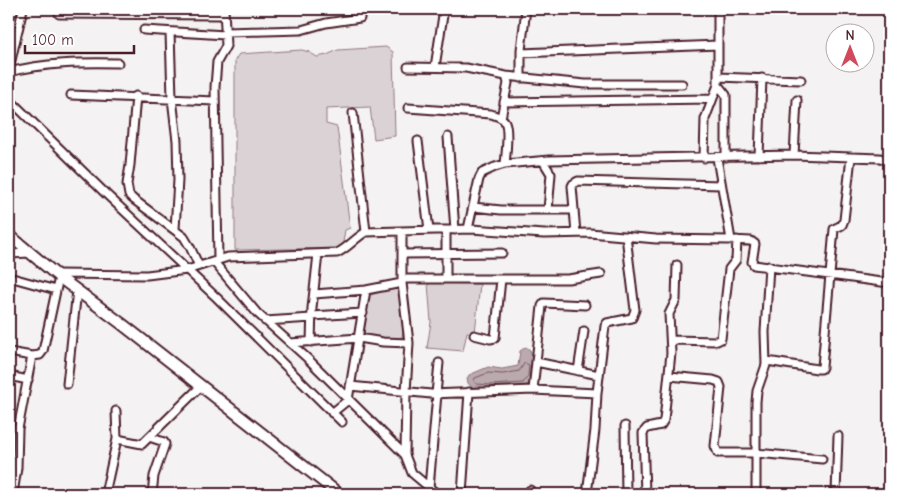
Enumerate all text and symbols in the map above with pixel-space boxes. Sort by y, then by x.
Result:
scale bar [25,22,134,54]
north arrow [826,22,876,72]
text: N [845,27,855,44]
text: 100 m [32,31,74,49]

